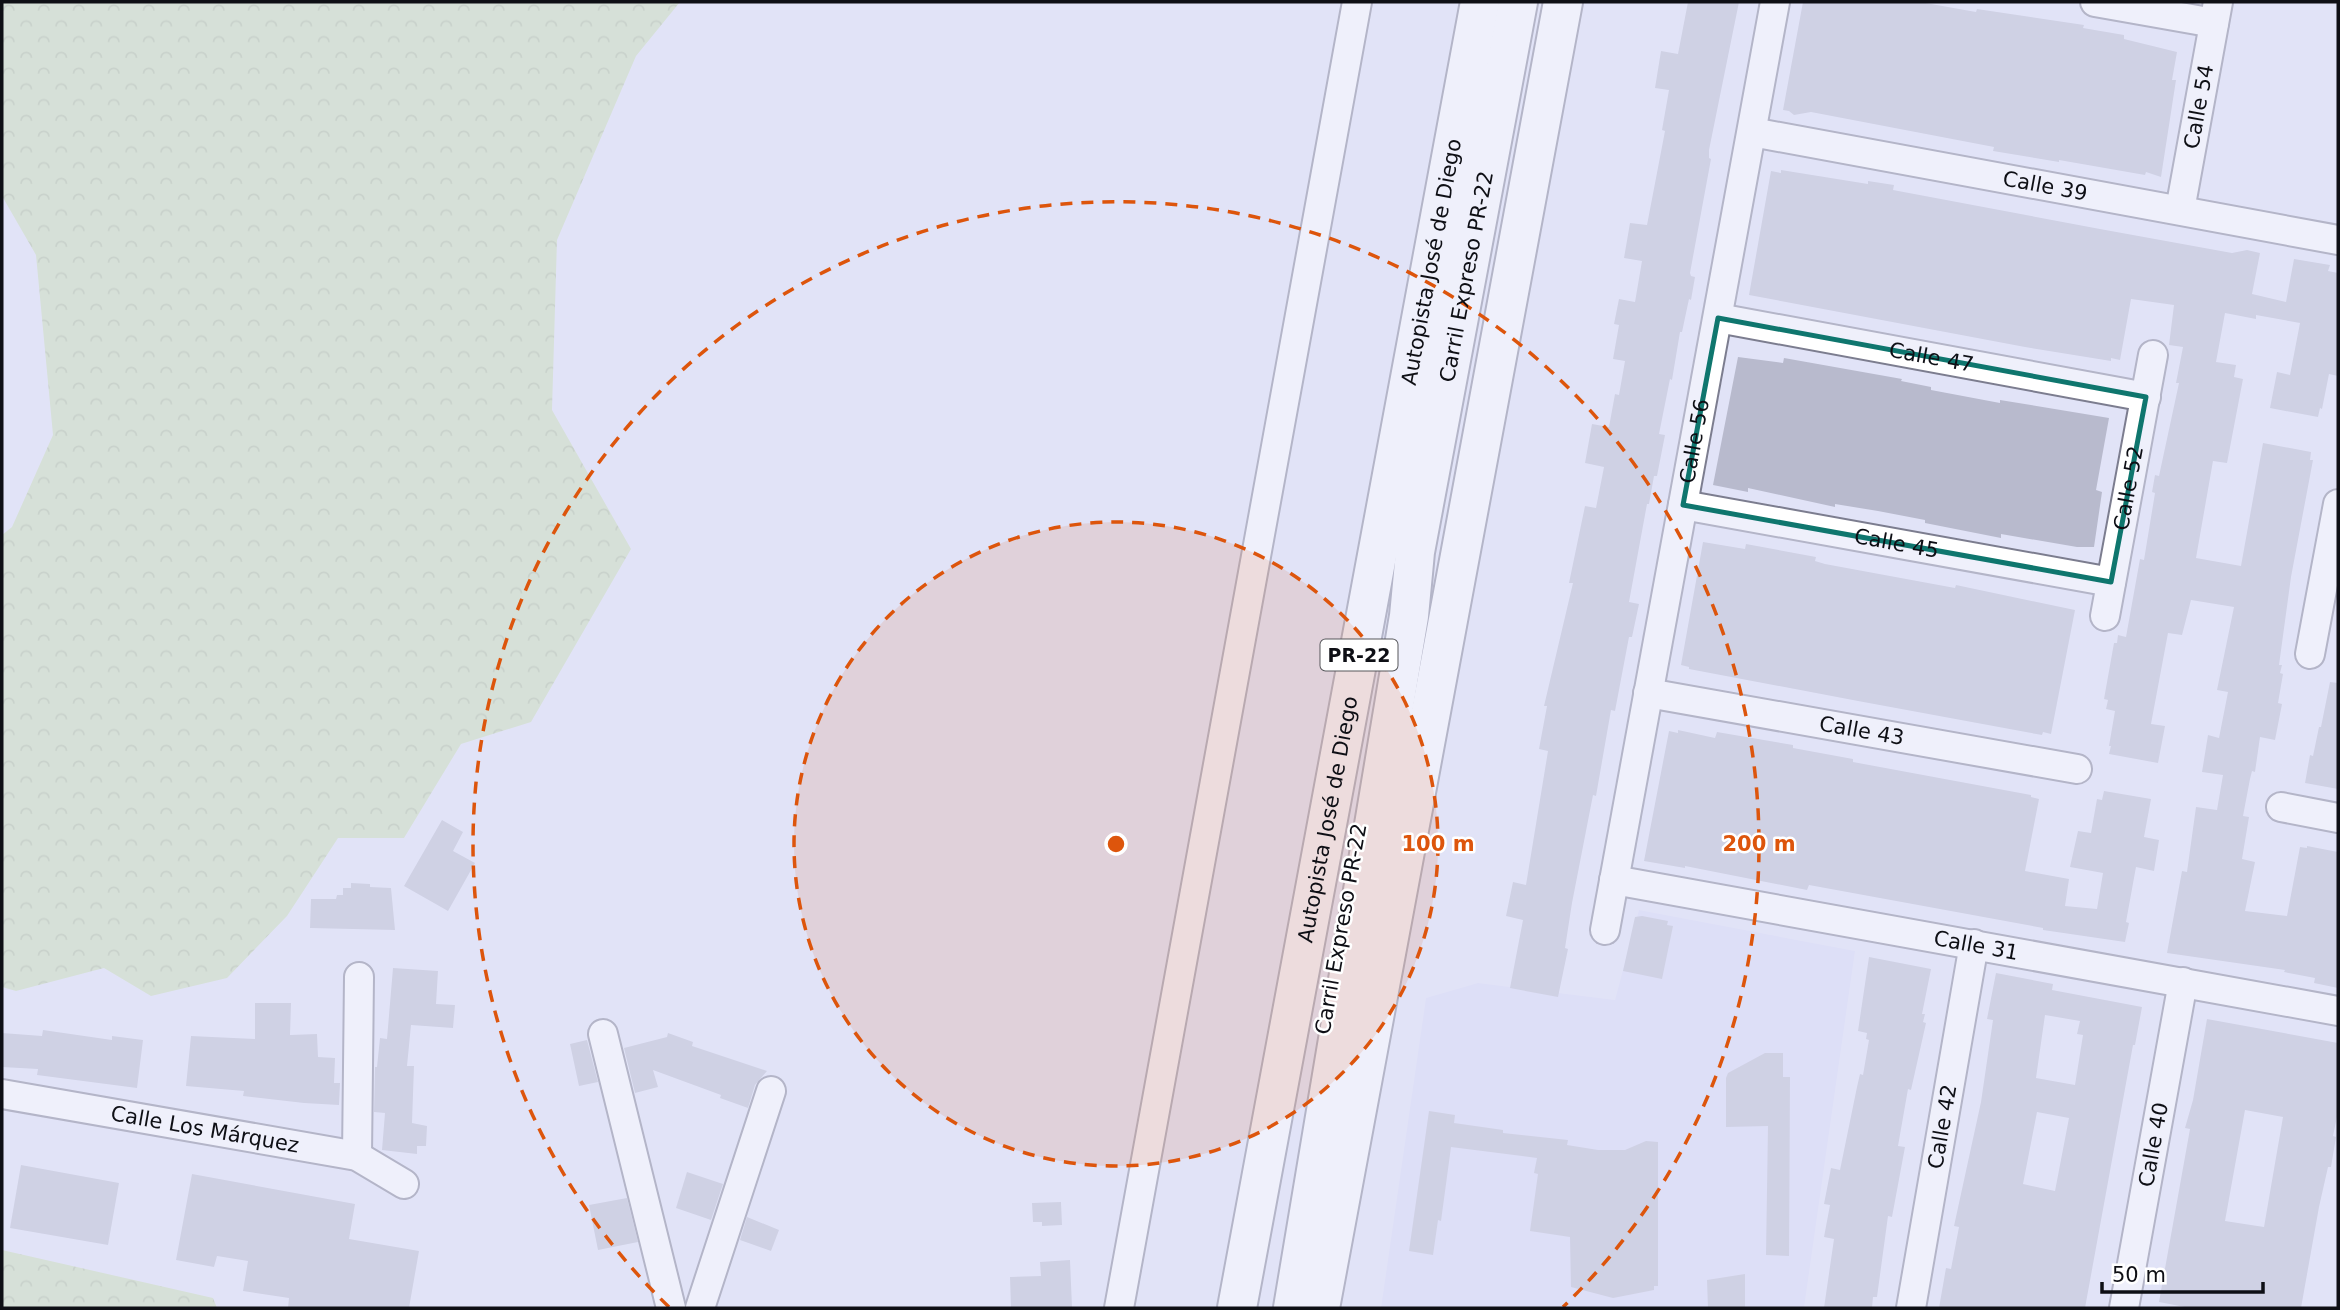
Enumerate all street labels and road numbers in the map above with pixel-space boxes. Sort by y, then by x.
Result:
street label: Calle 54 [2179,62,2218,151]
street label: Autopista José de Diego [1397,137,1466,387]
street label: Calle 39 [2001,166,2089,206]
street label: Carril Expreso PR-22 [1435,169,1498,384]
street label: Calle 47 [1887,338,1976,377]
street label: Calle 56 [1675,397,1714,485]
street label: Calle 52 [2109,444,2148,532]
street label: Calle 45 [1852,524,1941,563]
road number: PR-22 [1320,640,1398,670]
street label: Autopista José de Diego [1293,694,1363,945]
street label: Calle 43 [1817,712,1906,750]
street label: Carril Expreso PR-22 [1311,822,1371,1036]
street label: Calle 31 [1932,926,2020,965]
street label: Calle 42 [1923,1082,1962,1171]
street label: Calle 40 [2134,1100,2173,1189]
street label: Calle Los Márquez [109,1101,301,1158]

